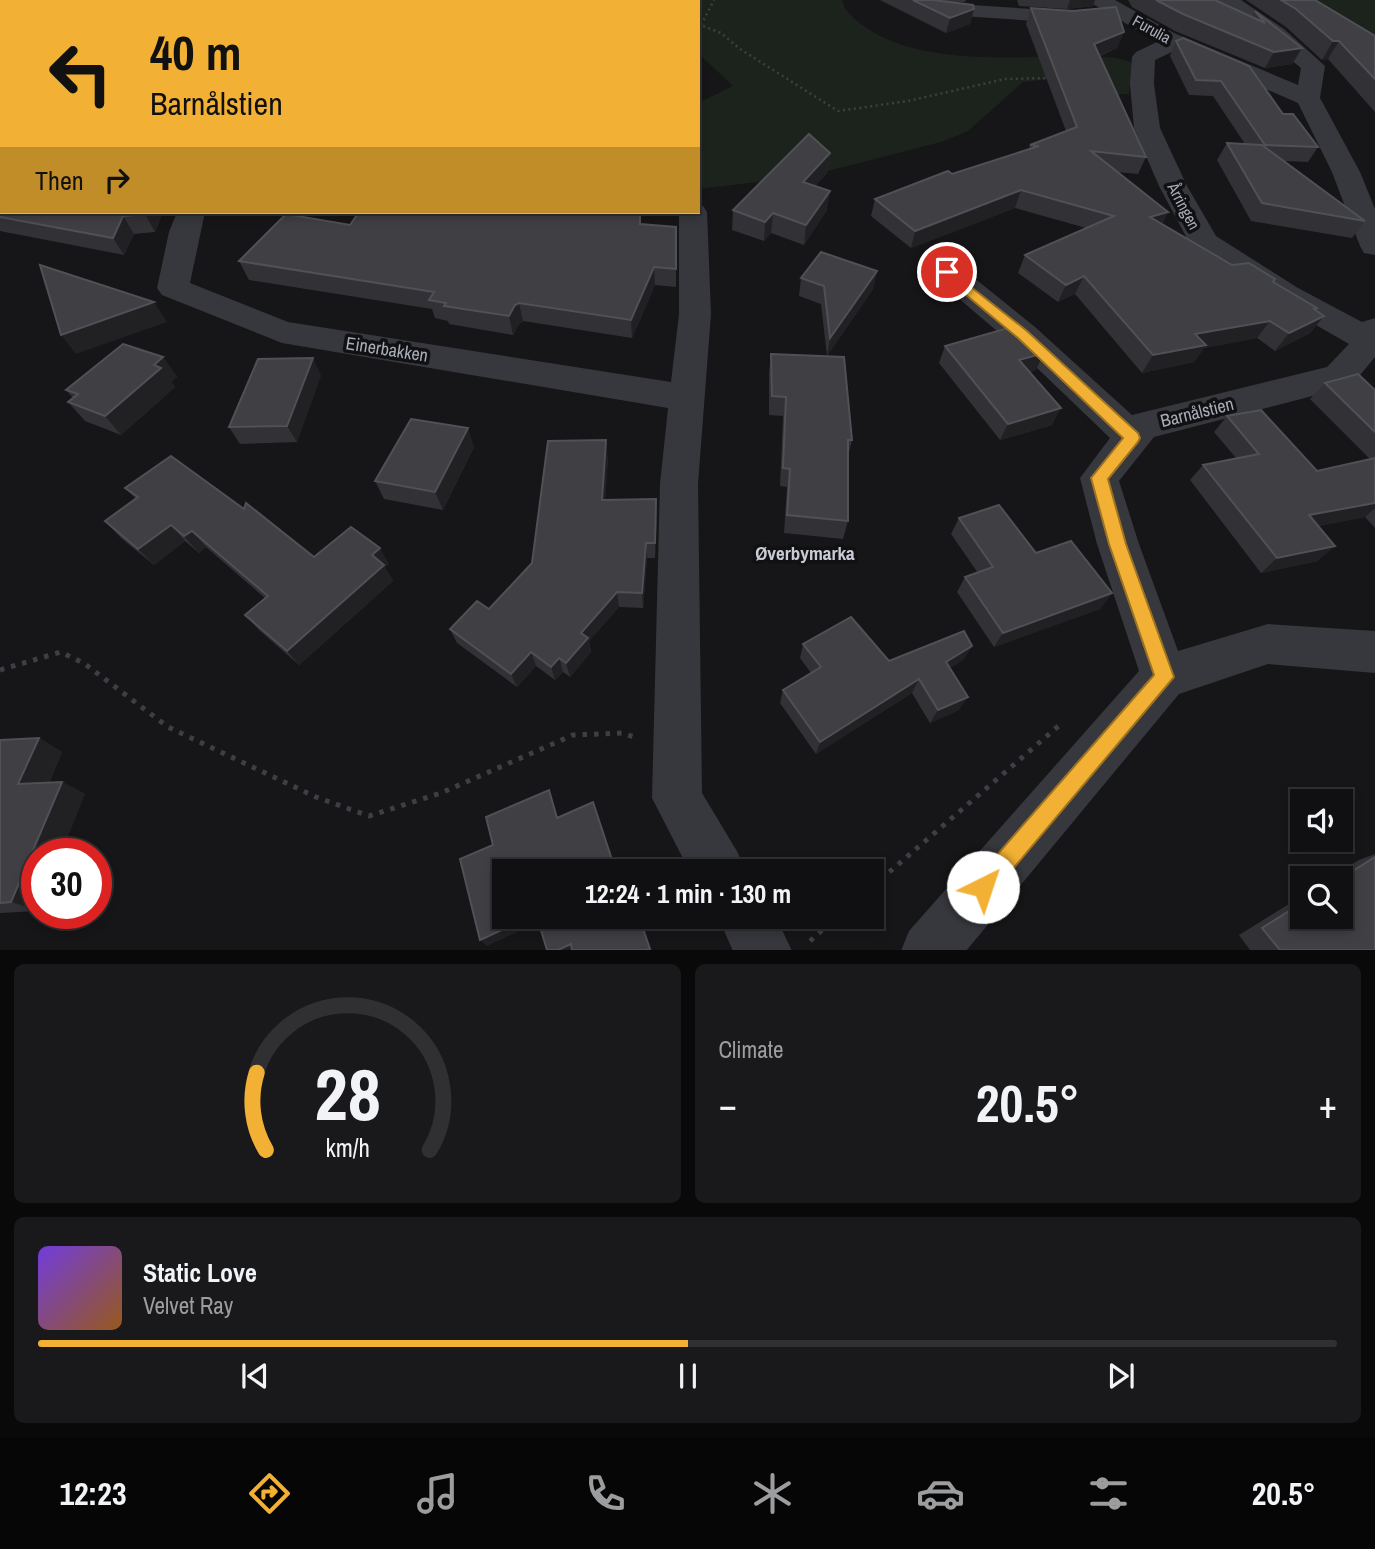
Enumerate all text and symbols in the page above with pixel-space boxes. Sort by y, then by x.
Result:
street label: Furulia [1129,9,1176,49]
text: 40 m [150,19,242,85]
icon: left [35,28,126,119]
text: Barnålstien [150,82,283,125]
icon: right [98,161,136,199]
text: Then [35,163,84,198]
street label: Årringen [1162,178,1206,233]
pin [917,242,977,302]
icon: arrive [928,253,966,291]
street label: Einerbakken [344,330,430,368]
street label: Barnålstien [1158,391,1236,433]
district label: Øverbymarka [755,540,855,566]
map controls [1290,789,1353,929]
button: sound [1290,789,1353,852]
speed limit sign: 30 [21,838,112,929]
position arrow [946,850,1020,924]
button: search [1290,866,1353,929]
text: 12:24 · 1 min · 130 m [585,876,791,911]
text: Climate [719,1034,783,1065]
text: 28 [314,1045,380,1143]
text: 20.5° [976,1068,1080,1138]
text: − [719,1079,737,1130]
text: + [1319,1079,1337,1130]
text: km/h [325,1130,369,1164]
text: Static Love [143,1255,257,1290]
text: Velvet Ray [143,1290,233,1321]
icon: previous [236,1357,274,1395]
icon: pause [669,1357,707,1395]
icon: next [1102,1357,1140,1395]
icon: directions [245,1469,294,1518]
icon: music [413,1469,462,1518]
icon: phone [581,1469,630,1518]
icon: climate [748,1469,797,1518]
icon: car [916,1469,965,1518]
icon: filters [1084,1469,1133,1518]
text: 12:23 [59,1472,126,1515]
text: 20.5° [1252,1472,1316,1515]

